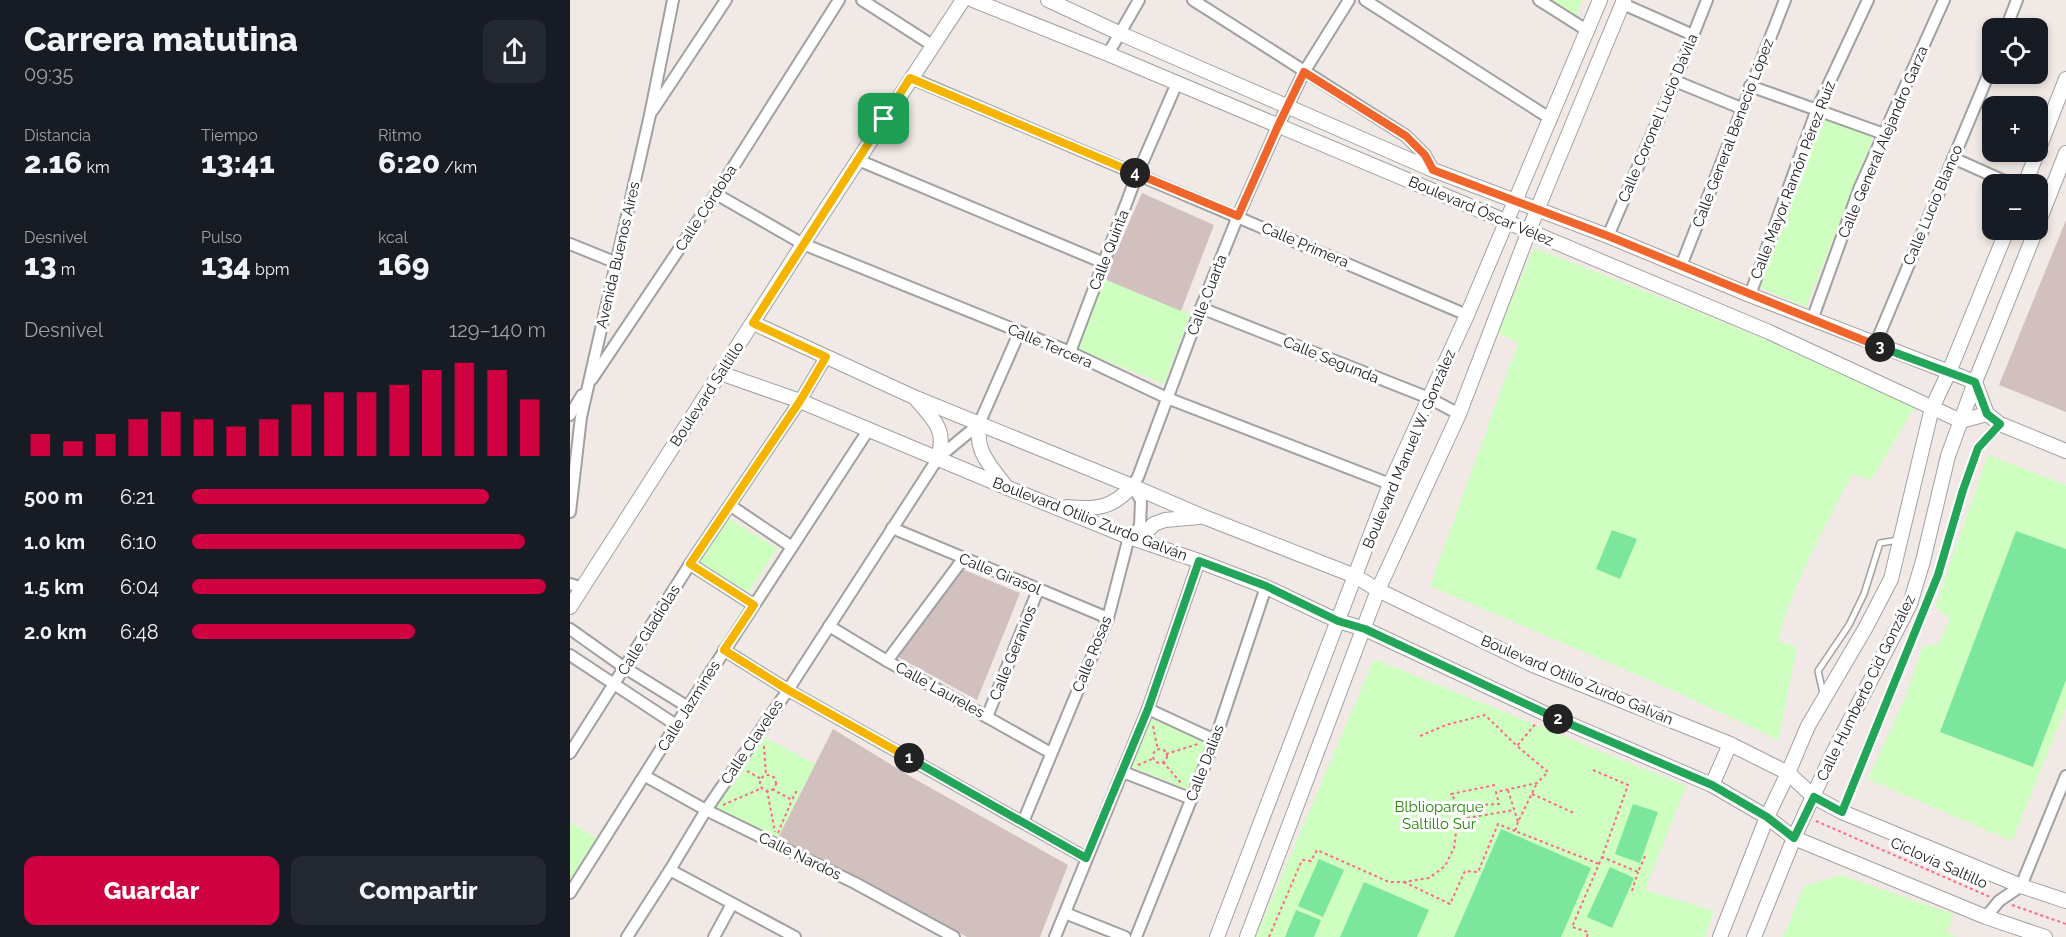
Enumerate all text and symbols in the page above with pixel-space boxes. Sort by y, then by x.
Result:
map controls [1982,18,2048,240]
button: locate [1982,18,2048,84]
text: Carrera matutina [24,20,298,59]
button: share [483,20,546,83]
street label: Calle Coronel Lucio Dávila [1614,31,1702,205]
street label: Calle General Benecio López [1689,36,1777,230]
street label: Calle General Alejandro Garza [1834,43,1932,241]
text: 09:35 [24,62,73,86]
street label: Calle Mayor Ramón Pérez Ruiz [1747,78,1839,282]
pin [858,93,909,144]
button: + [1982,96,2048,162]
icon: arrive [867,102,900,135]
text: Distancia [24,126,91,145]
text: Tiempo [201,126,258,145]
text: Ritmo [378,126,421,145]
street label: Calle Lucio Blanco [1899,142,1967,268]
text: 2.16 [24,145,82,180]
text: 13:41 [201,145,275,180]
text: 6:20 [378,145,440,180]
text: km [82,158,110,177]
text: /km [440,158,477,177]
pin: 4 [1120,158,1150,188]
street label: Calle Córdoba [671,161,741,255]
text: 4 [1130,163,1140,182]
street label: Boulevard Óscar Vélez [1406,172,1556,250]
button: − [1982,174,2048,240]
street label: Avenida Buenos Aires [592,180,644,330]
street label: Calle Quinta [1085,207,1133,293]
street label: Calle Primera [1259,219,1351,271]
text: Desnivel [24,228,87,247]
text: Pulso [201,228,242,247]
text: kcal [378,228,408,247]
text: 13 [24,247,57,282]
text: 134 [201,247,251,282]
text: 169 [378,247,429,282]
street label: Calle Cuarta [1183,252,1231,338]
text: m [57,260,75,279]
text: bpm [251,260,289,279]
text: Desnivel [24,318,103,342]
text: 129–140 m [449,318,546,342]
street label: Calle Tercera [1005,320,1095,372]
pin: 3 [1865,332,1895,362]
street label: Calle Segunda [1281,333,1381,387]
text: 3 [1876,337,1884,356]
street label: Boulevard Saltillo [666,338,748,450]
street label: Boulevard Manuel W. González [1359,347,1459,551]
street label: Boulevard Otilio Zurdo Galván [990,473,1190,565]
text: 500 m [24,485,83,509]
text: 6:21 [120,485,155,509]
text: 1.0 km [24,530,85,554]
text: 6:10 [120,530,157,554]
street label: Calle Girasol [956,549,1045,599]
text: 1.5 km [24,575,84,599]
text: 6:04 [120,575,159,599]
street label: Calle Gladiolas [614,581,684,679]
street label: Calle Humberto Cid González [1813,592,1919,784]
street label: Calle Geranios [986,603,1040,703]
street label: Calle Rosas [1069,613,1115,695]
text: 2.0 km [24,620,87,644]
text: 6:48 [120,620,159,644]
street label: Boulevard Otilio Zurdo Galván [1478,631,1676,729]
street label: Calle Jazmines [654,657,724,755]
street label: Calle Laureles [892,658,988,722]
street label: Calle Claveles [717,696,787,788]
pin: 2 [1543,704,1573,734]
text: 2 [1553,709,1563,728]
street label: Calle Dalias [1182,722,1228,804]
pin: 1 [894,743,924,773]
text: 1 [905,748,913,767]
park label: Blblioparque Saltillo Sur [1394,798,1484,833]
street label: Calle Nardos [756,828,844,884]
street label: Ciclovía Saltillo [1888,834,1990,893]
button: Guardar [24,856,279,925]
button: Compartir [291,856,546,925]

